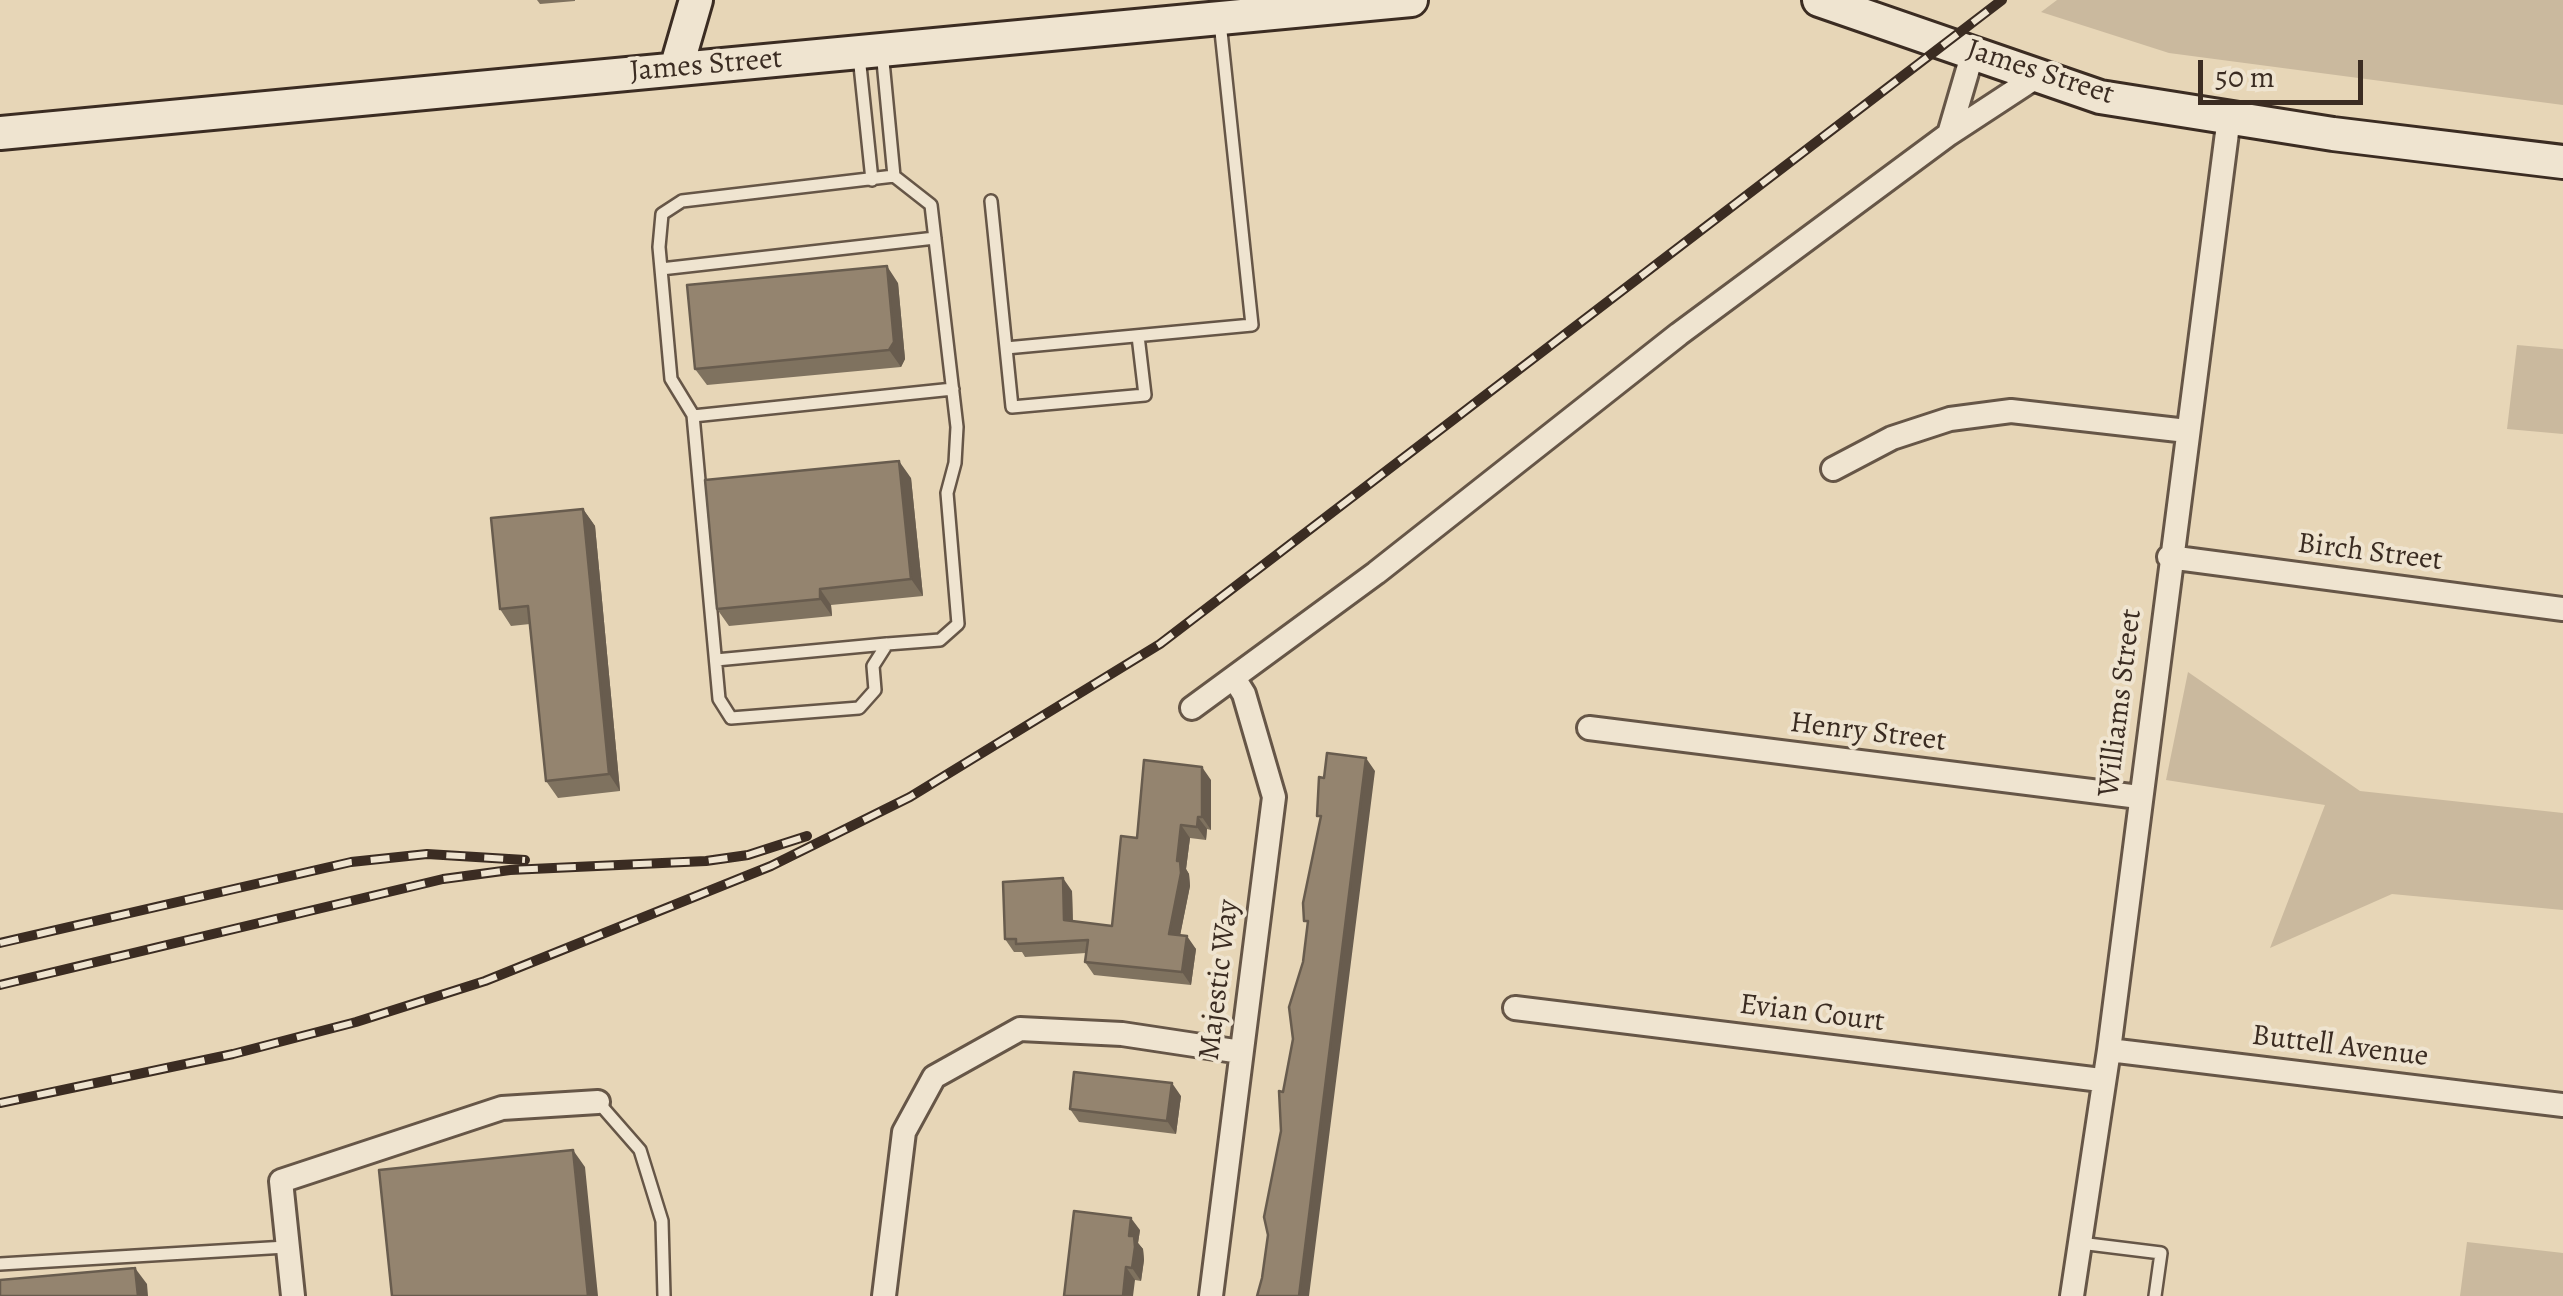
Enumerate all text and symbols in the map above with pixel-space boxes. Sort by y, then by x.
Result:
street label: James Street [1962,32,2118,114]
scale bar [2203,40,2368,102]
street label: James Street [628,41,784,91]
text: 50 m [2215,57,2275,97]
street label: Birch Street [2295,526,2445,580]
street label: Williams Street [2092,607,2150,799]
street label: Henry Street [1788,706,1948,760]
street label: Majestic Way [1192,898,1248,1062]
street label: Evian Court [1737,987,1887,1041]
street label: Buttell Avenue [2250,1018,2430,1076]

